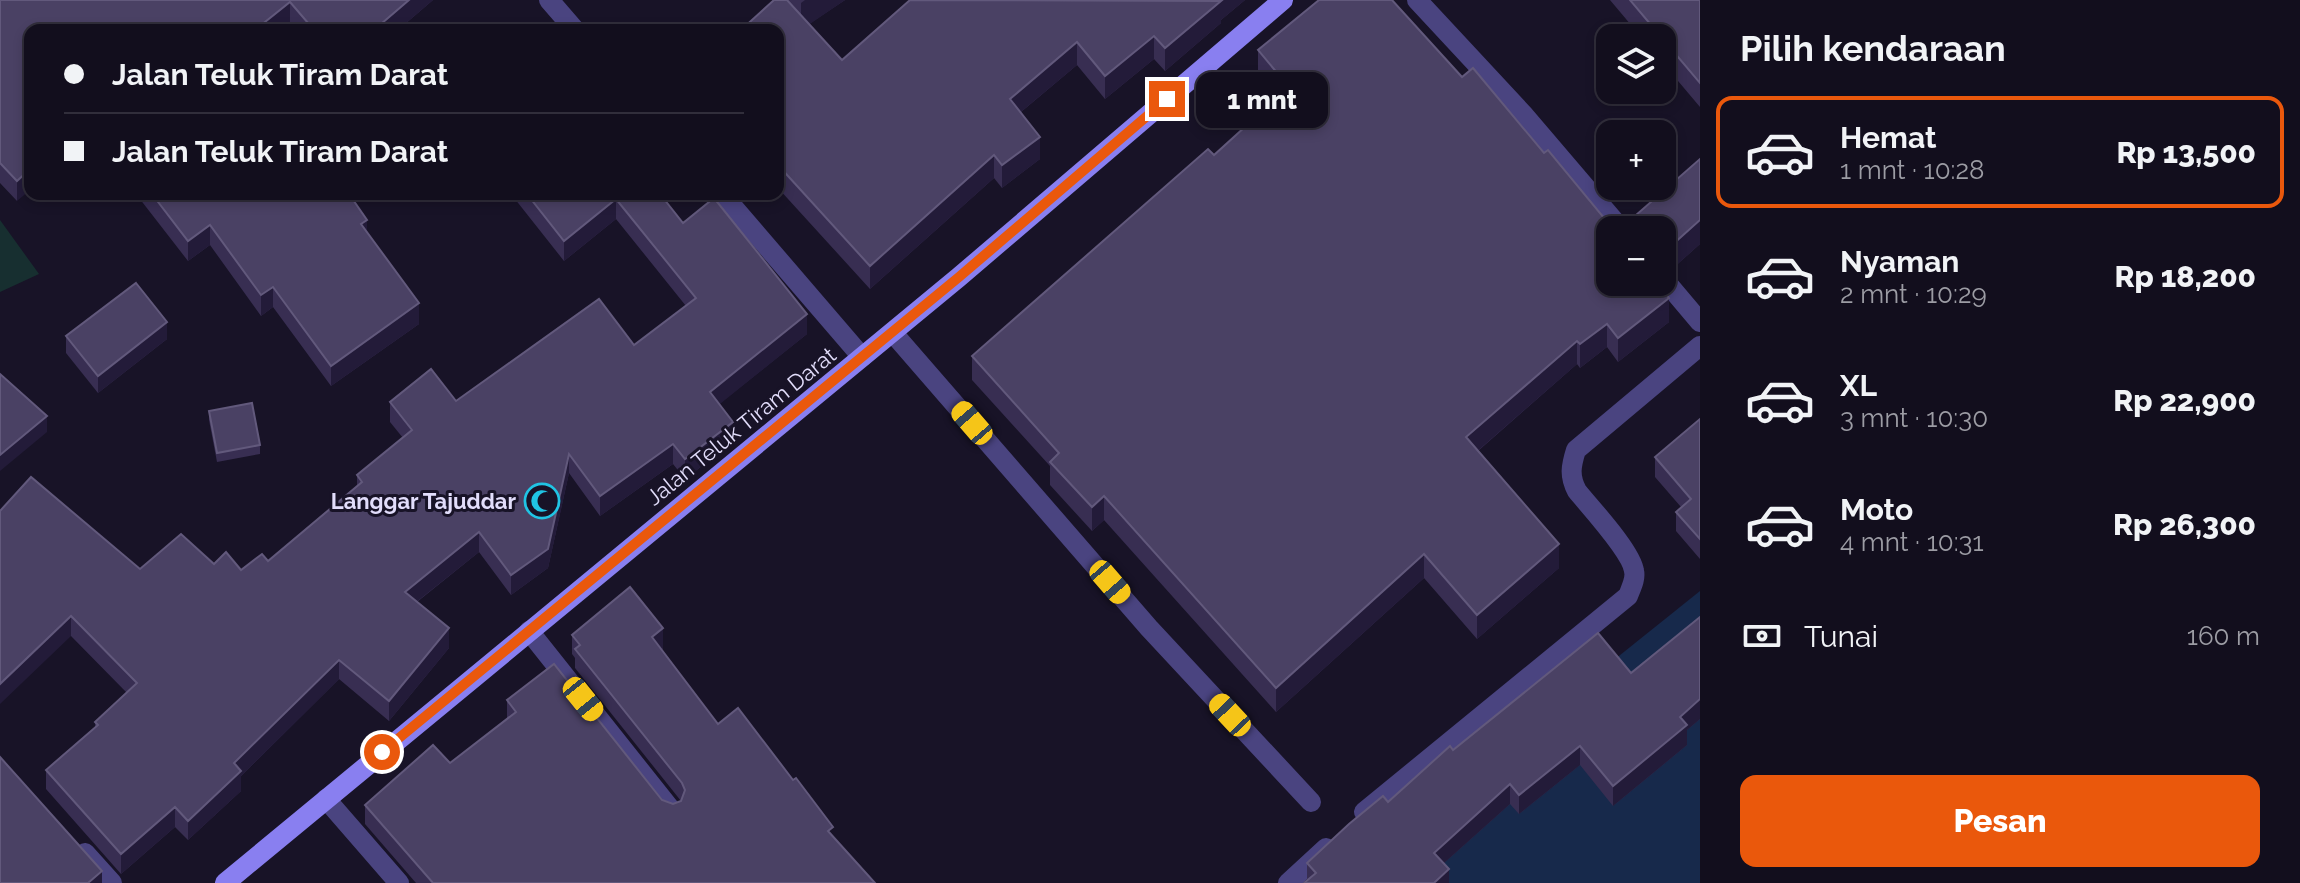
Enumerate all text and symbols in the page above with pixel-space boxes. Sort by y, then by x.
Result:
map controls [1596,24,1676,296]
button: layers [1596,24,1676,104]
text: Pilih kendaraan [1740,27,2006,69]
text: Jalan Teluk Tiram Darat [112,57,448,92]
callout: 1 mnt [1195,71,1327,127]
route end [1149,81,1185,117]
text: 1 mnt [1227,85,1297,115]
icon: car [1744,116,1816,188]
button: + [1596,120,1676,200]
text: Hemat [1840,120,1937,155]
text: Jalan Teluk Tiram Darat [112,134,448,169]
text: Rp 13,500 [2116,135,2256,170]
text: 1 mnt · 10:28 [1840,155,1984,185]
button: − [1596,216,1676,296]
icon: car [1744,240,1816,312]
text: Nyaman [1840,244,1960,279]
text: Rp 18,200 [2115,259,2256,294]
text: 2 mnt · 10:29 [1840,279,1987,309]
street label: Jalan Teluk Tiram Darat [641,341,841,510]
icon: car [1744,364,1816,436]
text: XL [1840,368,1877,403]
text: Rp 22,900 [2113,383,2256,418]
car [947,397,997,449]
text: 3 mnt · 10:30 [1840,403,1988,433]
mosque icon: Langgar Tajuddar [523,482,561,520]
place label: Langgar Tajuddar [331,488,516,514]
icon: car [1744,488,1816,560]
text: Moto [1840,492,1913,527]
text: Rp 26,300 [2113,507,2256,542]
text: 4 mnt · 10:31 [1840,527,1984,557]
car [1085,556,1135,608]
icon: cash [1740,614,1784,658]
text: Tunai [1804,619,1878,654]
text: 160 m [2187,621,2260,651]
car [559,673,607,725]
car [1205,689,1255,741]
route start [364,734,400,770]
button: Pesan [1740,775,2260,867]

